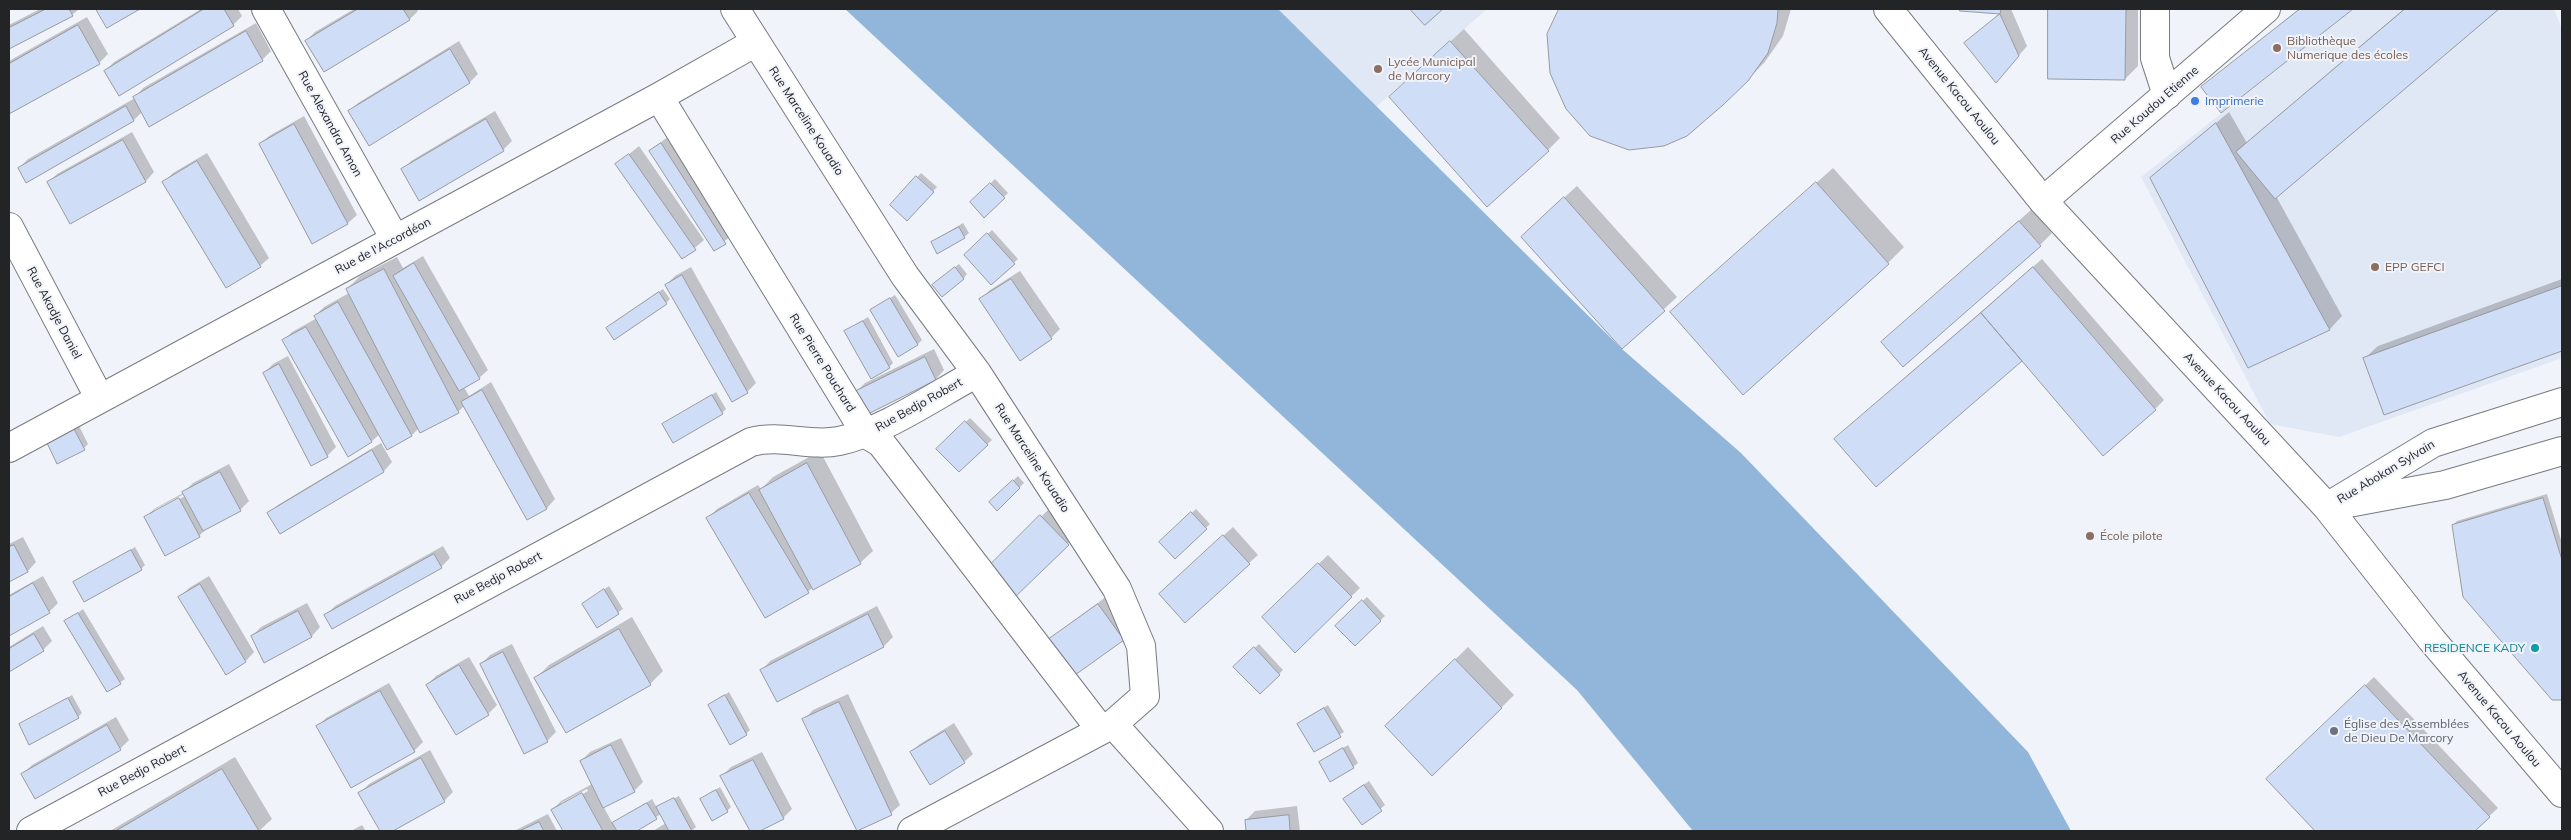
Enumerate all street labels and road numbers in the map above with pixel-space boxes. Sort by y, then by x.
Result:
street label: Avenue Kacou Aoulou [1915,44,2003,148]
street label: Rue Koudou Etienne [2108,63,2202,147]
street label: Rue Marceline Kouadio [765,64,847,178]
street label: Rue Alexandra Amon [295,69,365,179]
street label: Rue de l'Accordéon [333,215,433,277]
street label: Rue Akadje Daniel [24,265,84,361]
street label: Rue Pierre Pouchard [786,311,858,415]
street label: Avenue Kacou Aoulou [2180,350,2274,448]
street label: Rue Bedjo Robert [873,375,965,435]
street label: Rue Marceline Kouadio [991,401,1073,515]
street label: Rue Abokan Sylvain [2335,437,2437,507]
street label: Rue Bedjo Robert [452,549,544,607]
street label: Avenue Kacou Aoulou [2454,668,2544,770]
street label: Rue Bedjo Robert [96,742,188,800]

